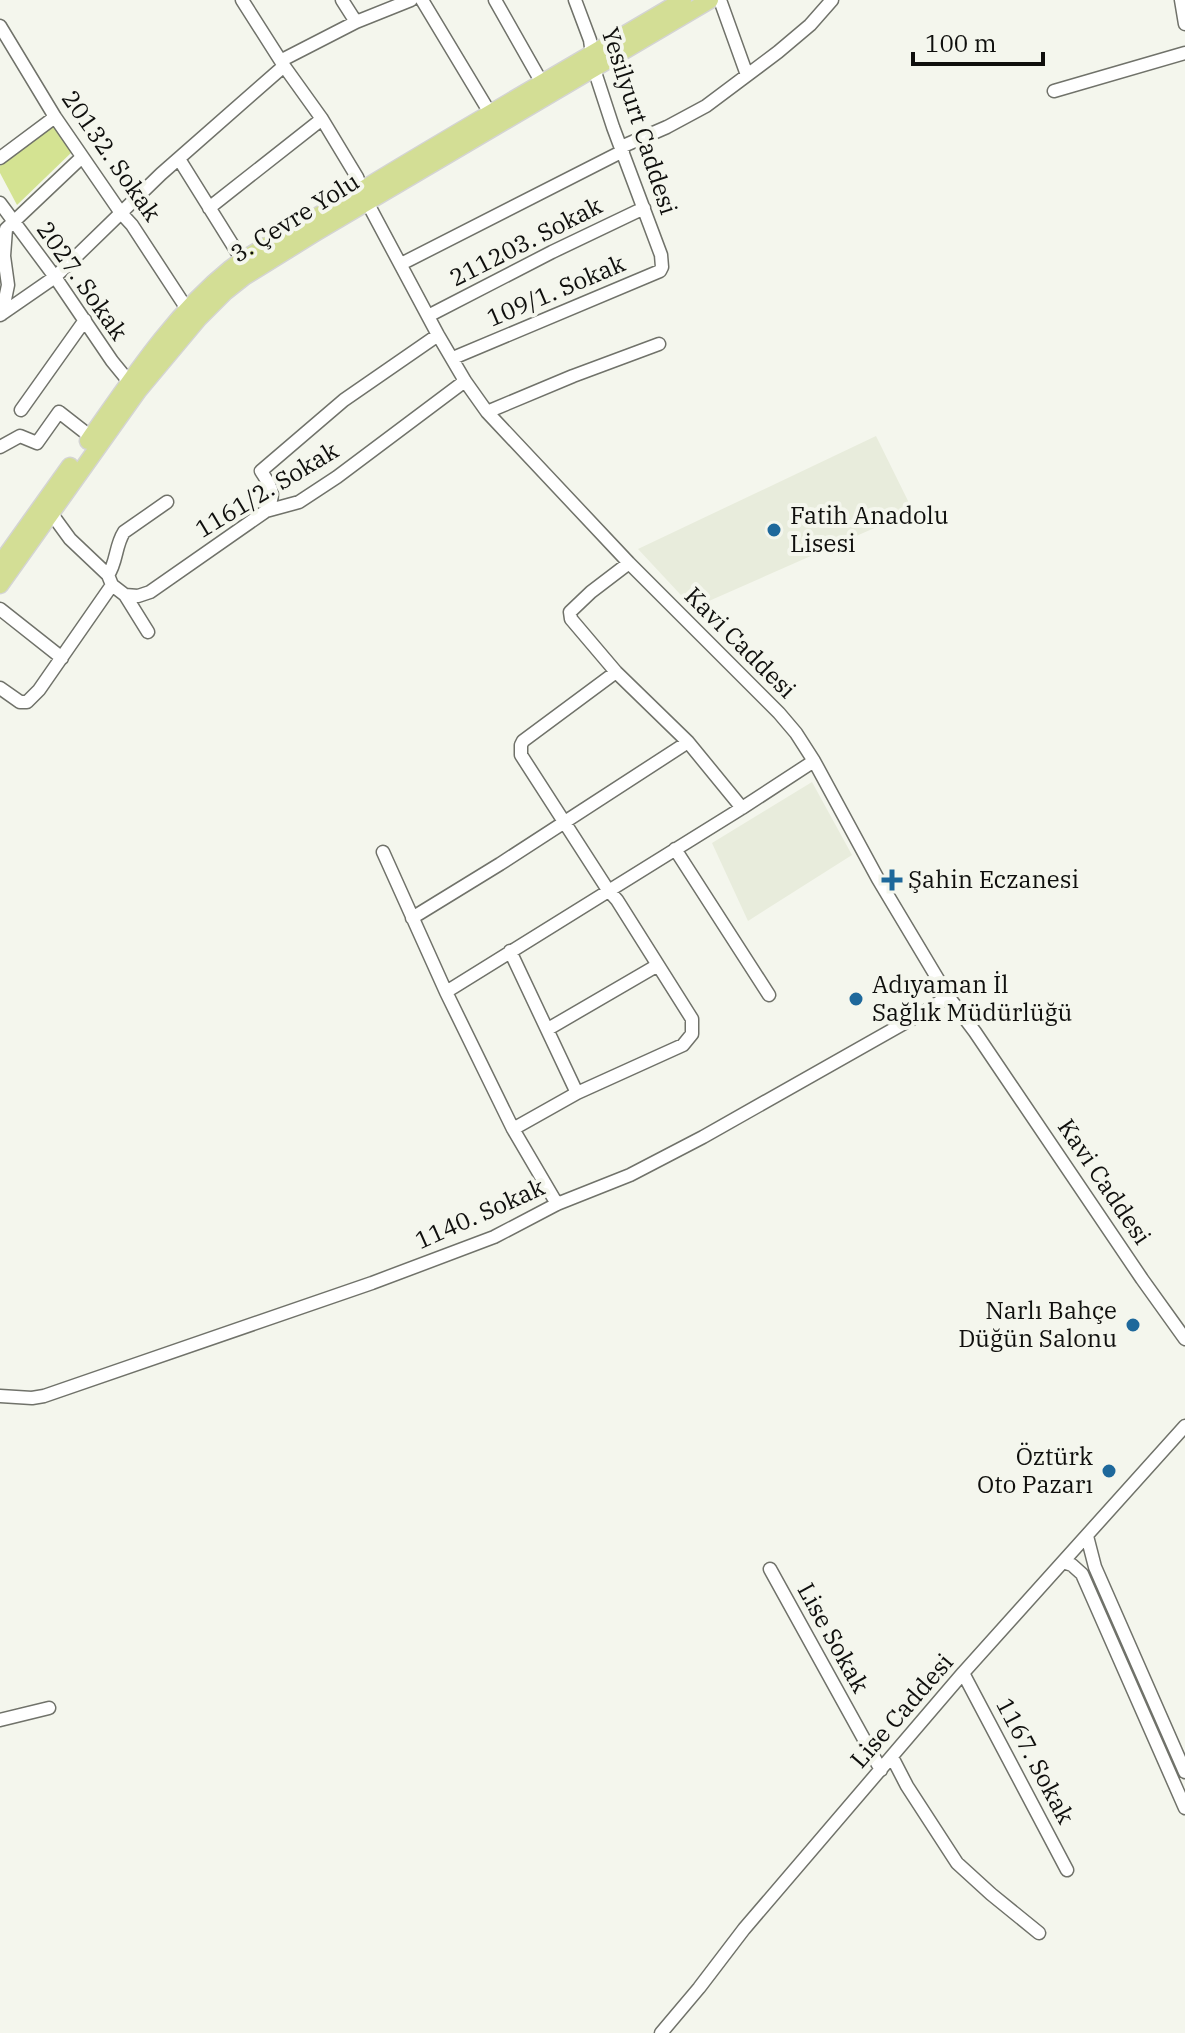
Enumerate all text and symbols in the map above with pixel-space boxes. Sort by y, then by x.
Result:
scale bar [913,16,1043,66]
street label: Yesilyurt Caddesi [595,23,685,218]
text: 100 m [925,27,997,59]
street label: 20132. Sokak [55,84,169,227]
street label: 3. Çevre Yolu [224,165,365,269]
street label: 211203. Sokak [444,189,607,293]
street label: 2027. Sokak [30,215,136,346]
street label: 109/1. Sokak [482,247,630,334]
street label: 1161/2. Sokak [189,434,344,544]
place label: Fatih Anadolu Lisesi [790,499,949,559]
marker: Fatih Anadolu Lisesi [765,521,783,539]
street label: Kavi Caddesi [678,580,803,705]
place label: Şahin Eczanesi [908,863,1079,895]
marker: Şahin Eczanesi [883,871,901,889]
place label: Adıyaman İl Sağlık Müdürlüğü [872,968,1073,1028]
marker: Adıyaman İl Sağlık Müdürlüğü [847,990,865,1008]
street label: Kavi Caddesi [1051,1112,1159,1251]
street label: 1140. Sokak [410,1170,549,1256]
place label: Narlı Bahçe Düğün Salonu [958,1294,1117,1354]
marker: Narlı Bahçe Düğün Salonu [1124,1316,1142,1334]
place label: Öztürk Oto Pazarı [977,1440,1093,1500]
marker: Öztürk Oto Pazarı [1100,1462,1118,1480]
street label: Lise Sokak [791,1577,877,1698]
street label: Lise Caddesi [843,1646,960,1774]
street label: 1167. Sokak [989,1692,1082,1829]

